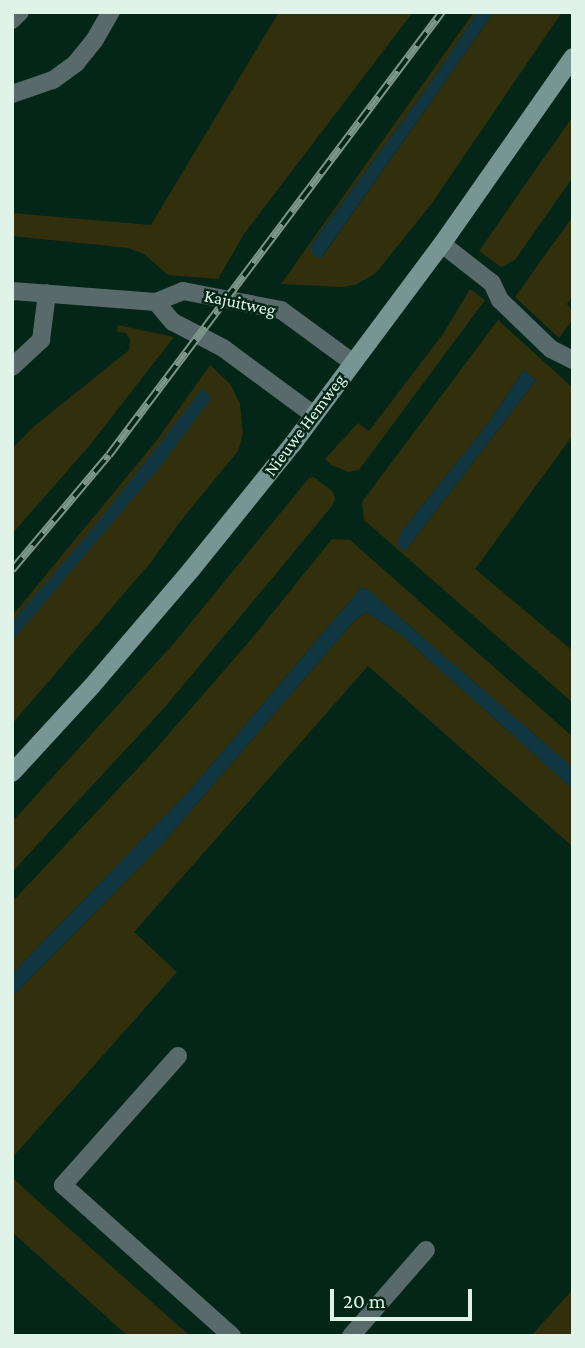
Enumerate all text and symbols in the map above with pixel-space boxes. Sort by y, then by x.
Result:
street label: Kajuitweg [202,285,278,321]
street label: Nieuwe Hemweg [260,370,350,480]
scale bar [333,1274,475,1318]
text: 20 m [343,1289,386,1313]

